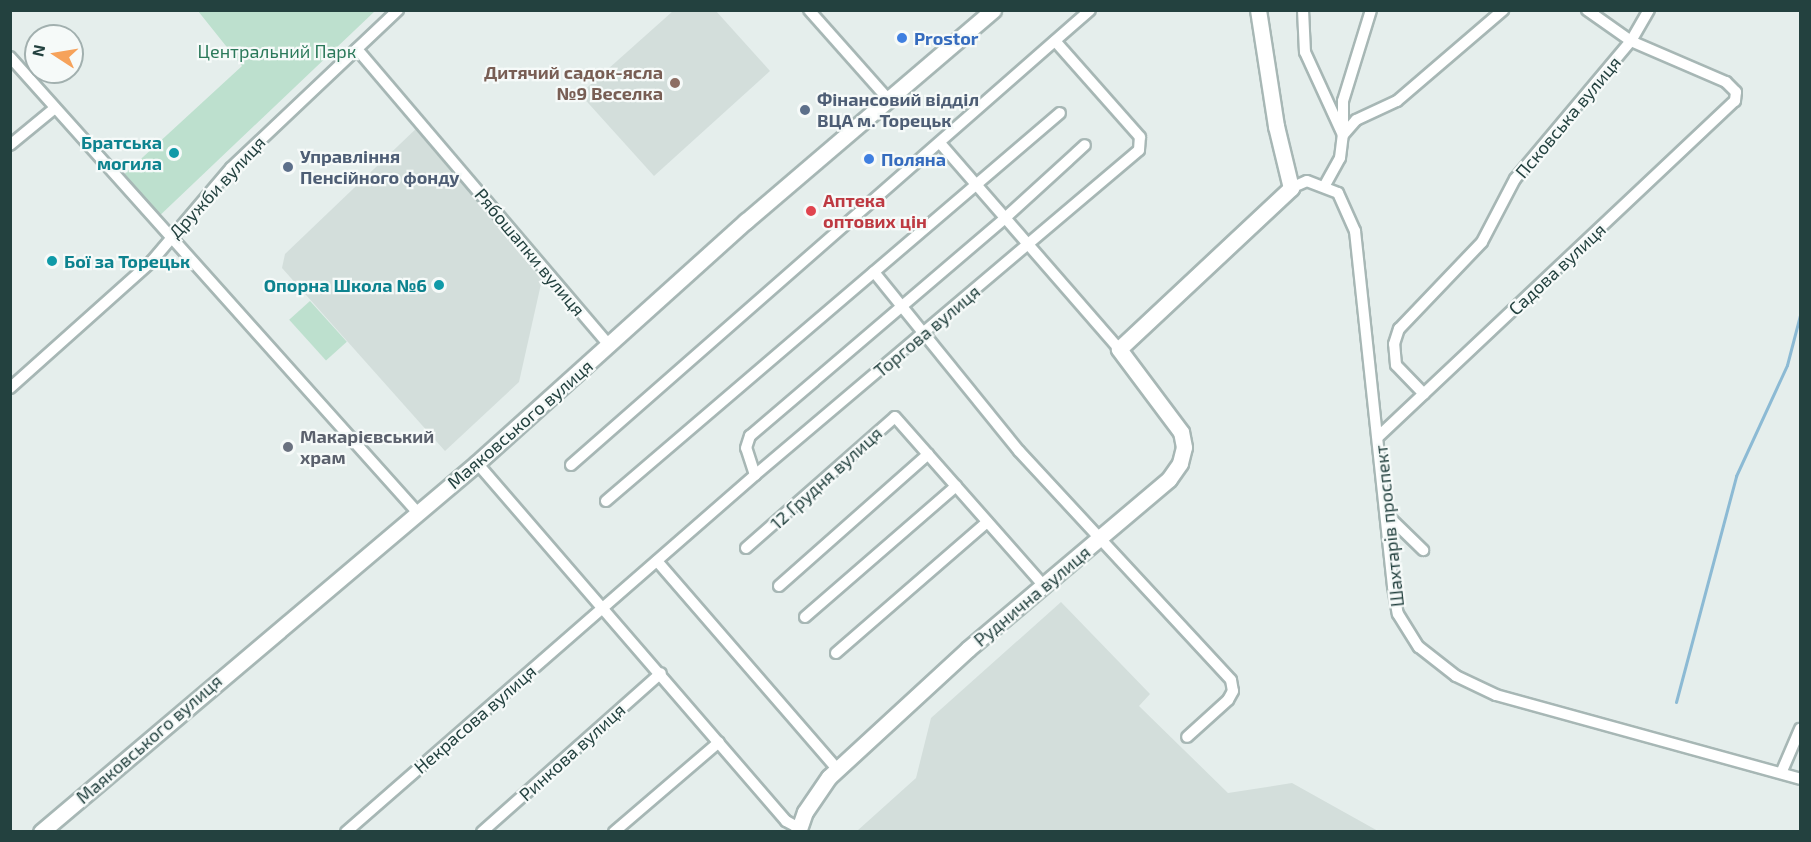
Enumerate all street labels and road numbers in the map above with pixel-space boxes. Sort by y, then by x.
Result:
street label: Псковська вулиця [1511,52,1625,182]
street label: Дружби вулиця [164,132,270,242]
street label: Рябошапки вулиця [470,184,590,320]
street label: Садова вулиця [1504,219,1610,319]
street label: Торгова вулиця [870,280,984,382]
street label: Маяковського вулиця [443,355,597,493]
street label: 12 Грудня вулиця [766,422,886,534]
street label: Шахтарів проспект [1370,444,1408,608]
street label: Руднична вулиця [969,541,1095,651]
street label: Некрасова вулиця [410,660,540,778]
street label: Маяковського вулиця [72,670,226,808]
street label: Ринкова вулиця [514,699,630,805]

